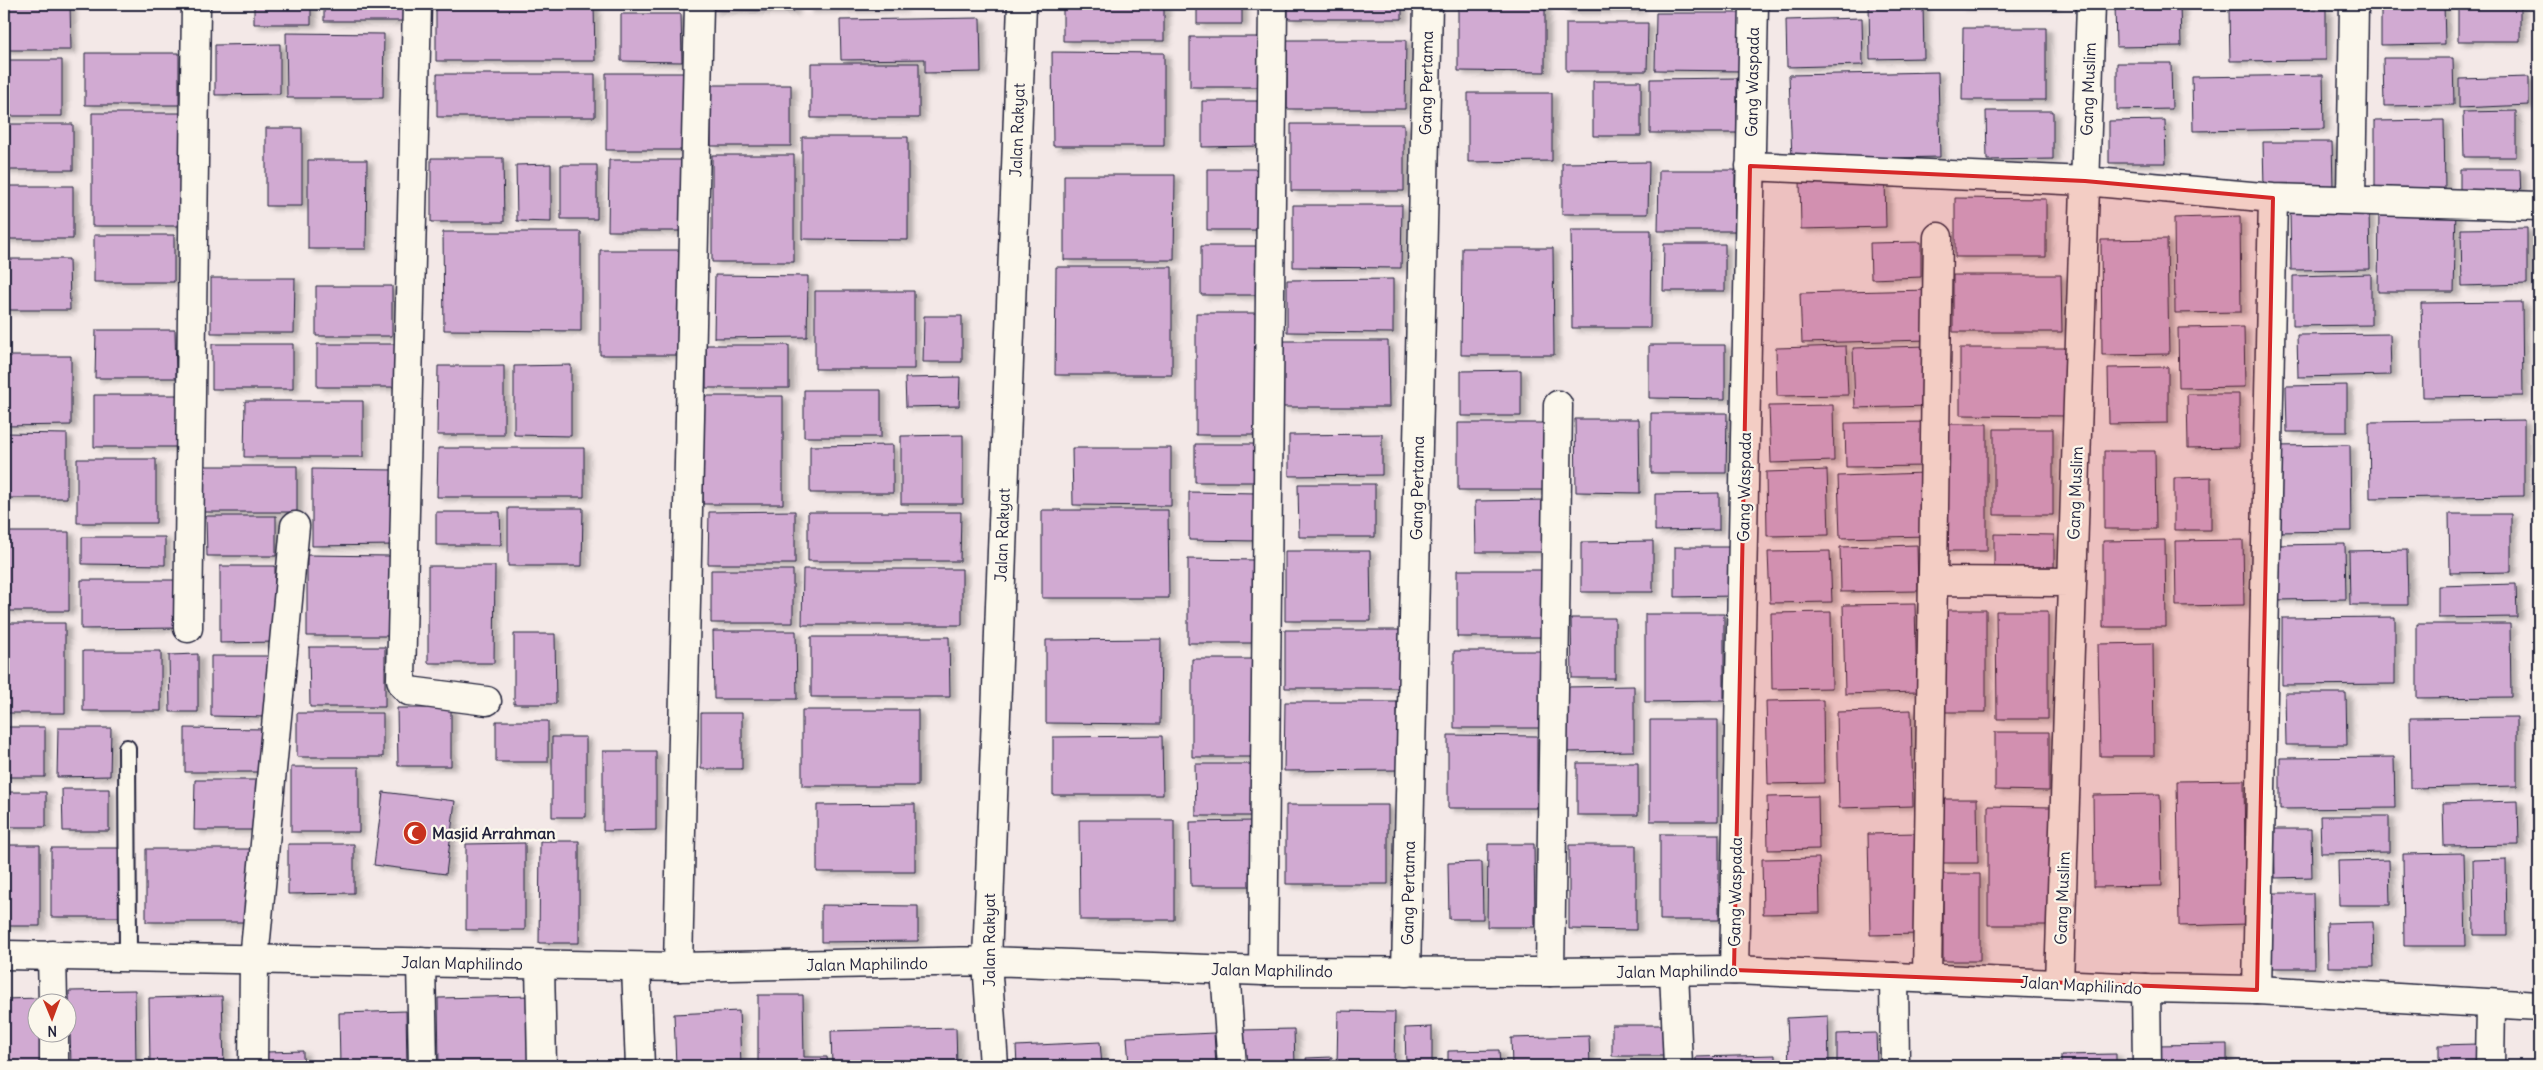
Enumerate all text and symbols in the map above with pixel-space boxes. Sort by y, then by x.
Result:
street label: Gang Waspada [1741,27,1763,137]
street label: Gang Pertama [1415,31,1437,135]
street label: Gang Muslim [2076,42,2100,136]
street label: Jalan Rakyat [1005,82,1029,177]
street label: Gang Waspada [1733,432,1755,542]
street label: Gang Pertama [1406,436,1428,540]
street label: Gang Muslim [2063,446,2087,540]
street label: Jalan Rakyat [990,487,1014,582]
mosque icon: Masjid Arrahman [402,820,428,846]
place label: Masjid Arrahman [432,823,556,843]
street label: Gang Waspada [1724,837,1746,947]
street label: Gang Pertama [1397,841,1419,945]
street label: Gang Muslim [2050,851,2074,945]
street label: Jalan Rakyat [979,892,999,987]
street label: Jalan Maphilindo [401,952,523,974]
street label: Jalan Maphilindo [806,953,928,975]
street label: Jalan Maphilindo [1211,959,1333,981]
street label: Jalan Maphilindo [1616,960,1738,982]
street label: Jalan Maphilindo [2020,972,2142,998]
north arrow [28,992,78,1042]
text: N [47,1022,57,1040]

